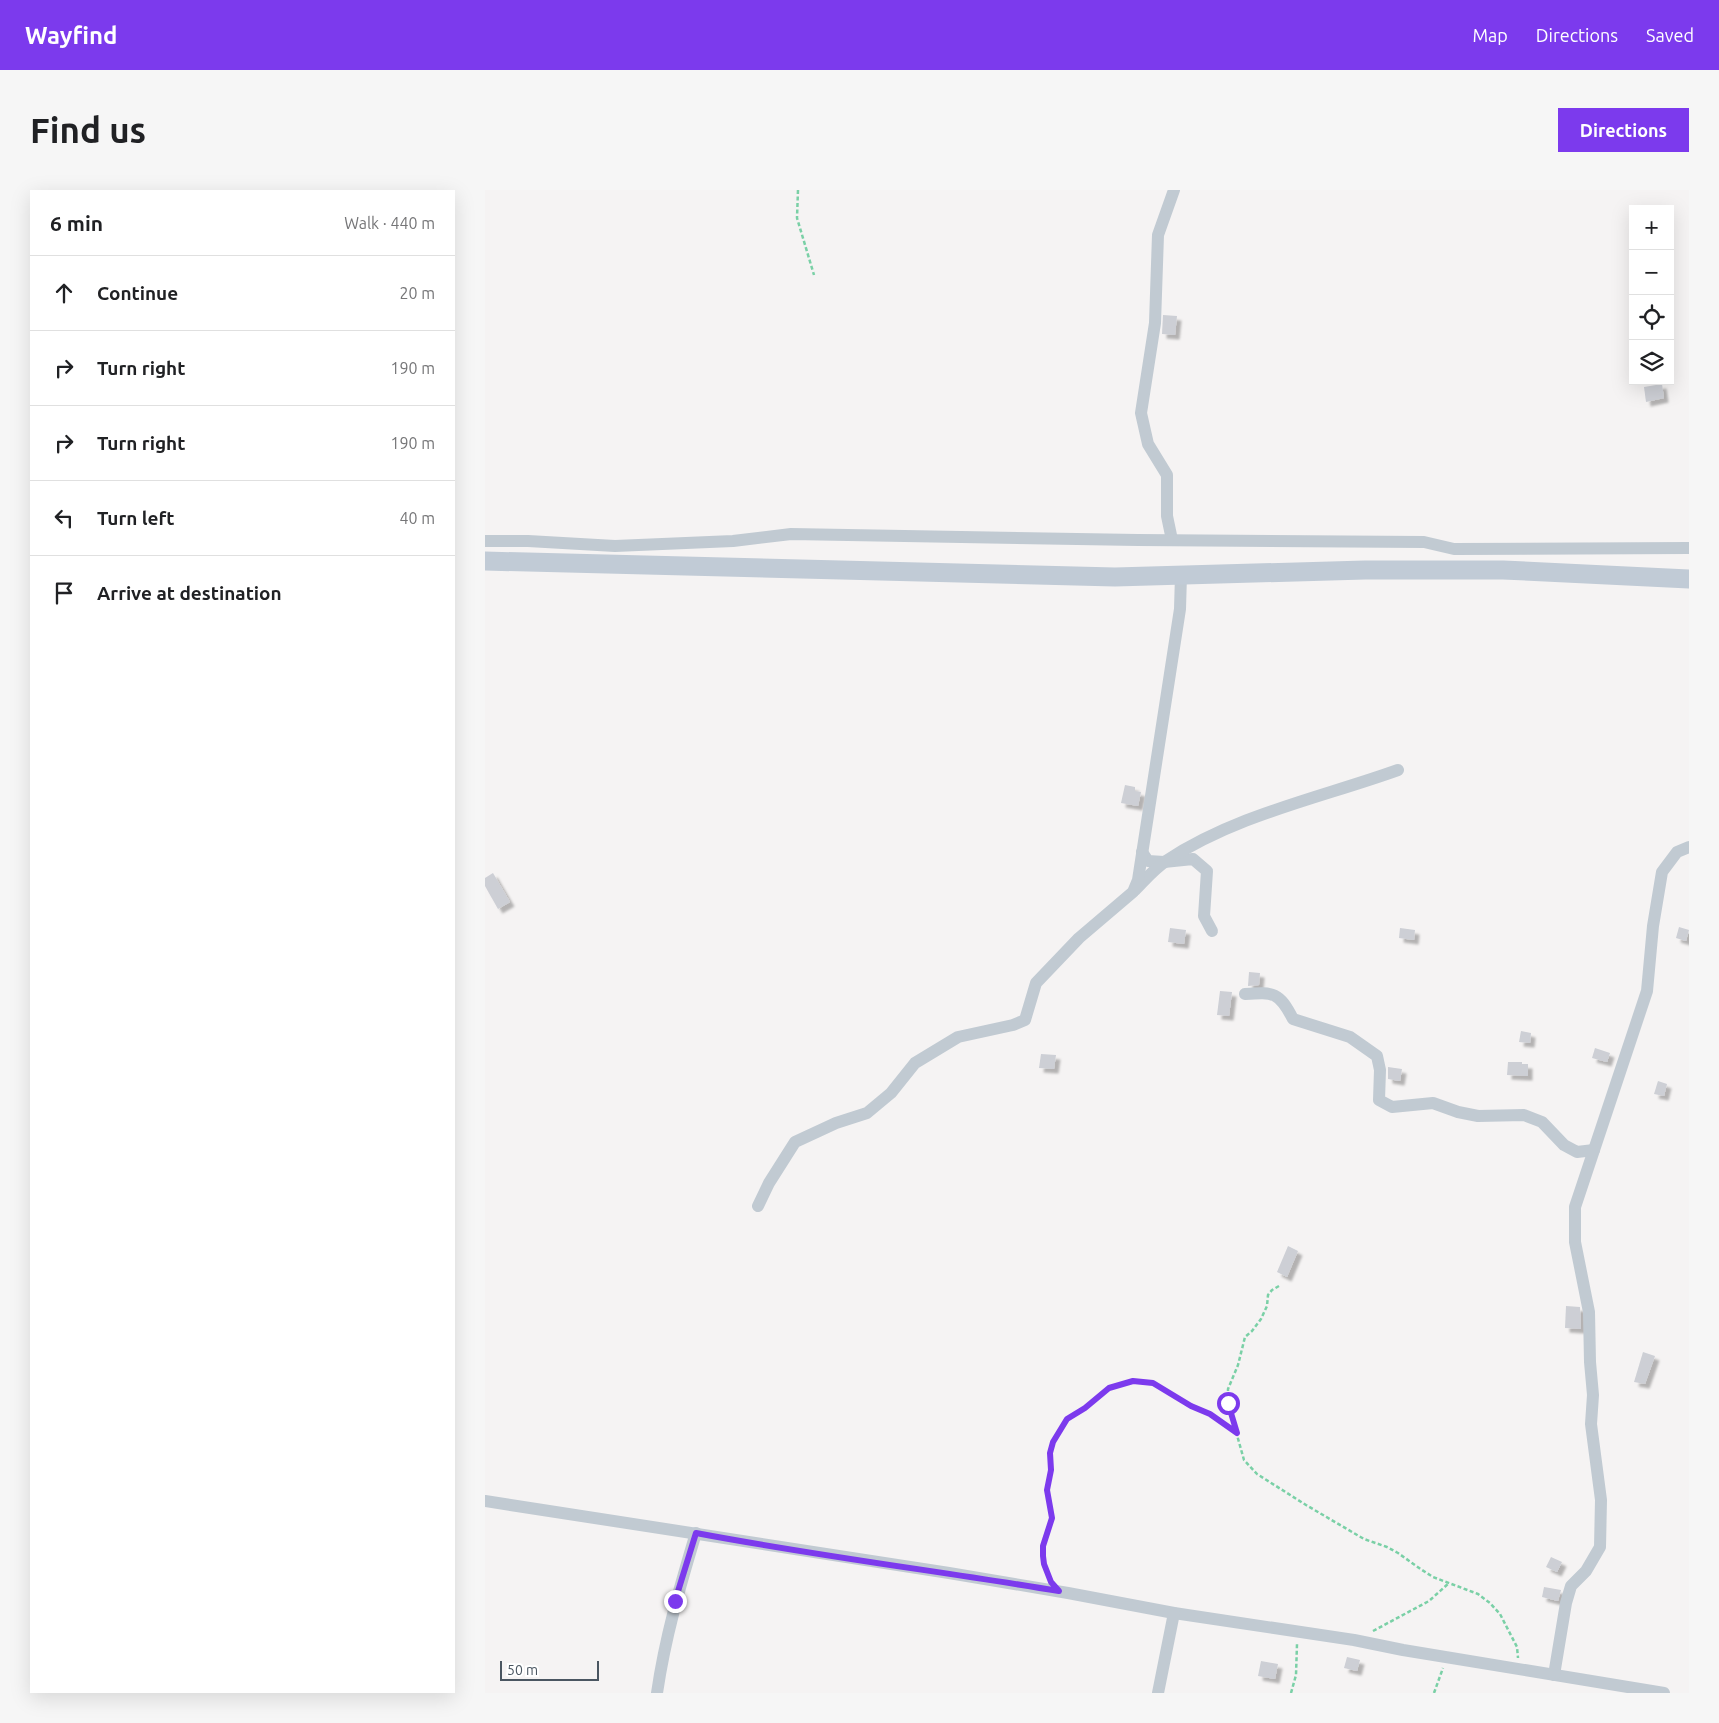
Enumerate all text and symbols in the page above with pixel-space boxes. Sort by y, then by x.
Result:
text: Wayfind [25,22,117,49]
text: Map [1472,25,1508,45]
text: Directions [1536,25,1618,45]
text: Saved [1646,25,1694,45]
button: Directions [1558,108,1689,152]
text: Find us [30,110,146,150]
map controls [1629,205,1674,385]
button: + [1629,205,1674,250]
text: 6 min [50,211,103,235]
text: Walk · 440 m [344,214,435,232]
button: − [1629,250,1674,295]
icon: ahead [50,279,78,307]
text: Continue [97,282,178,304]
text: 20 m [399,284,435,302]
button: locate [1629,295,1674,340]
button: layers [1629,340,1674,385]
icon: right [50,354,78,382]
text: Turn right [97,357,185,379]
text: 190 m [390,359,435,377]
icon: right [50,429,78,457]
text: Turn right [97,432,185,454]
text: 190 m [390,434,435,452]
icon: left [50,504,78,532]
text: Turn left [97,507,175,529]
text: 40 m [399,509,435,527]
icon: arrive [50,579,78,607]
text: Arrive at destination [97,582,282,604]
route start [1217,1392,1240,1415]
route end [664,1590,687,1613]
scale bar [500,1658,599,1681]
text: 50 m [507,1662,538,1678]

